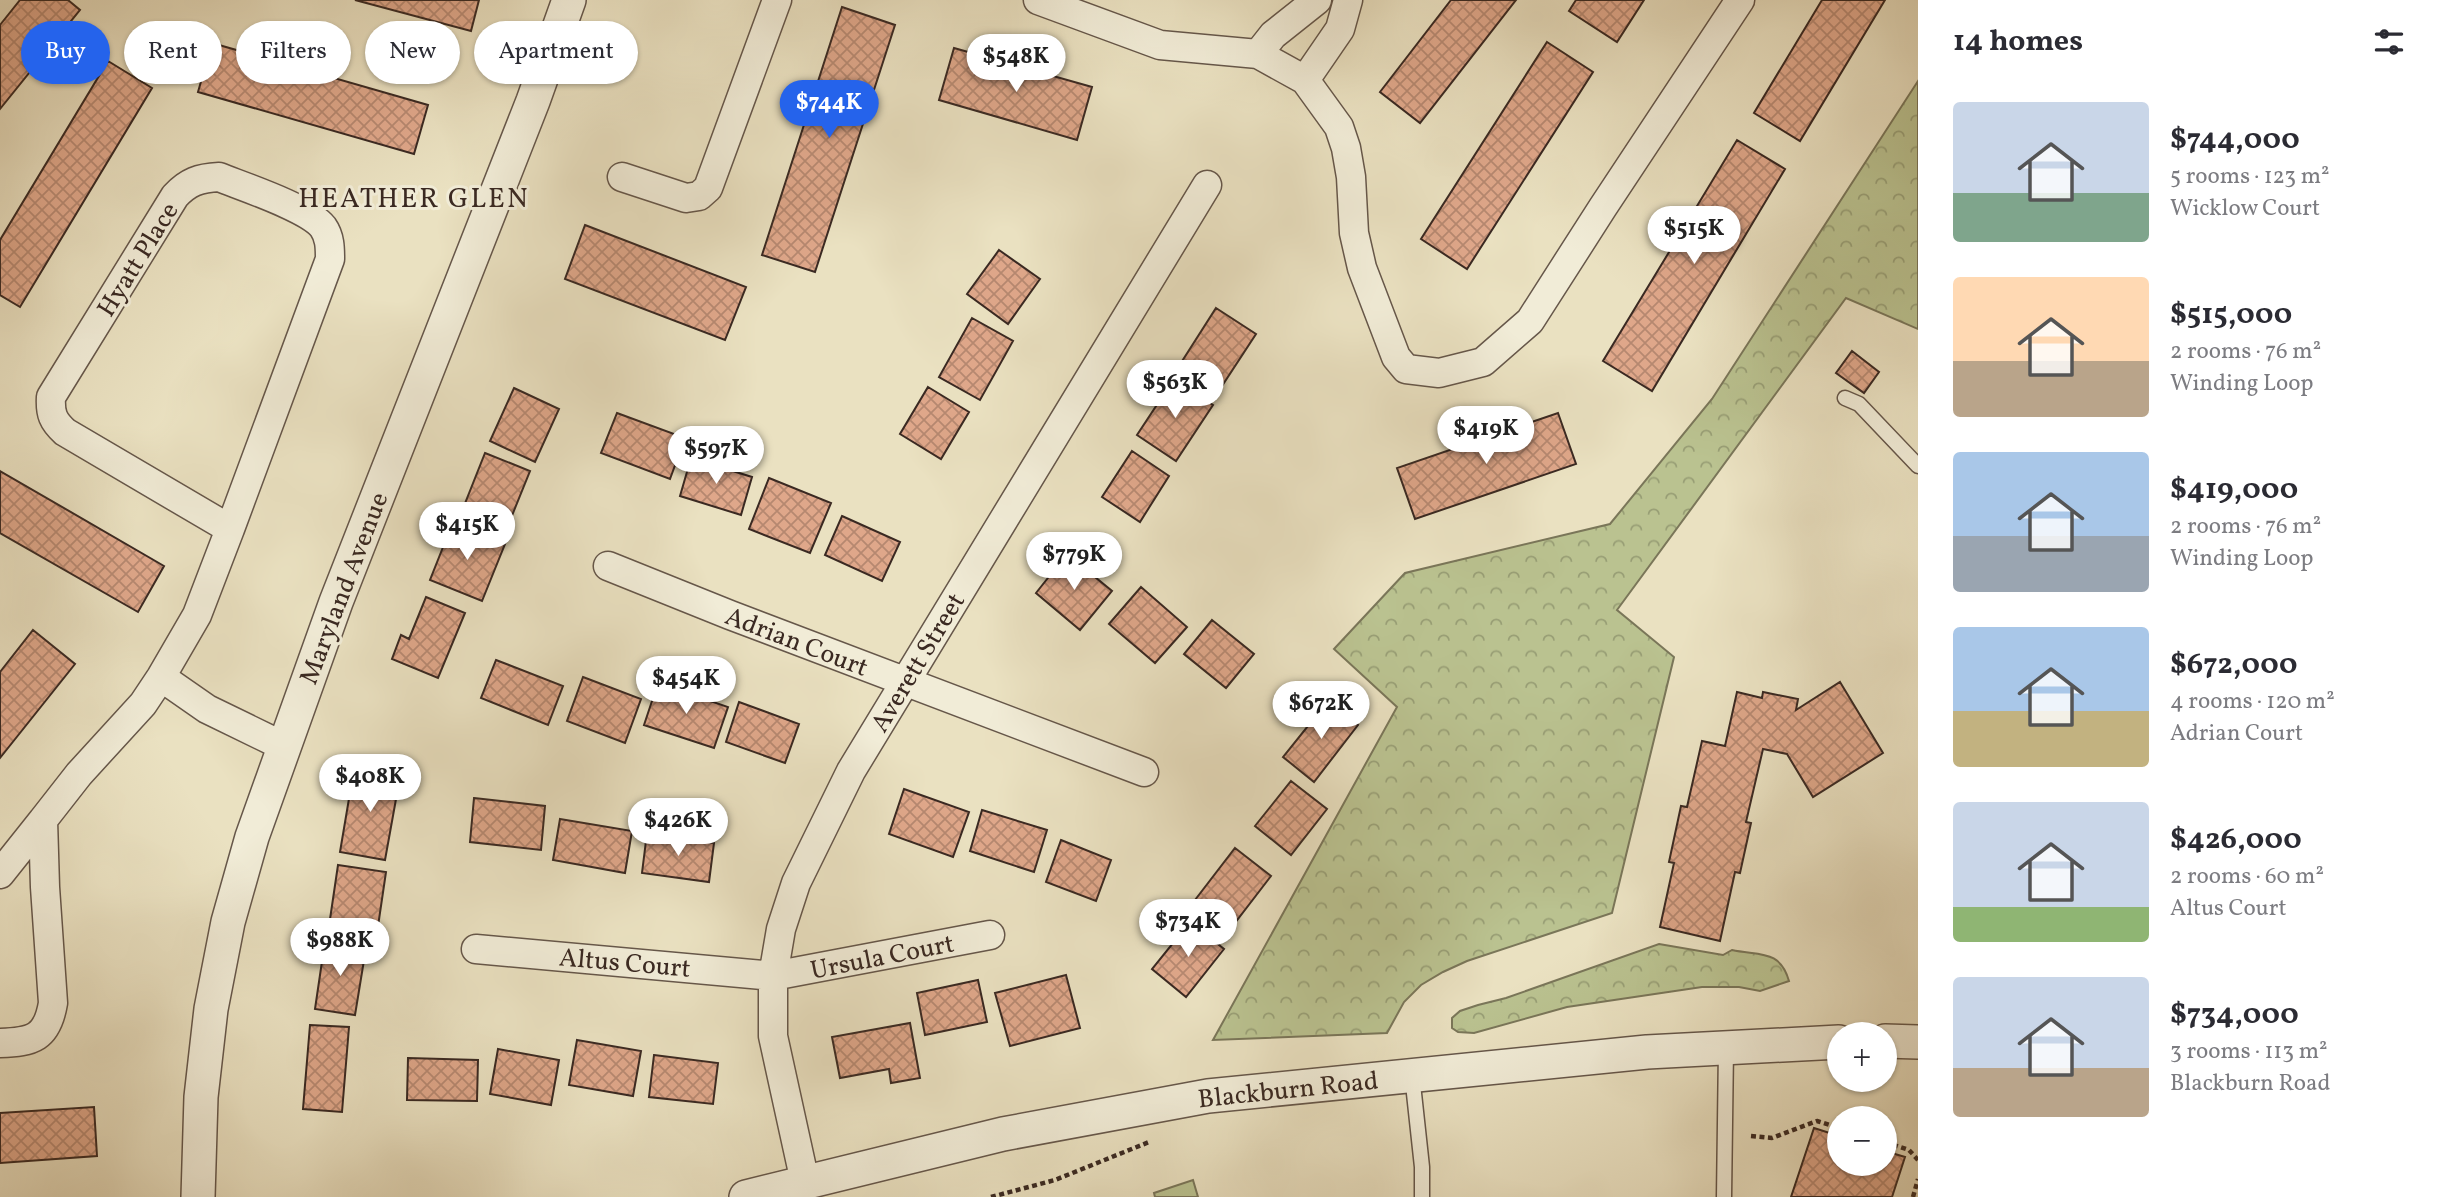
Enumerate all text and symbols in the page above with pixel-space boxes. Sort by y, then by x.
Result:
chip: Buy [21,21,110,84]
chip: Rent [124,21,222,84]
chip: Filters [236,21,351,84]
chip: New [365,21,460,84]
chip: Apartment [474,21,638,84]
text: 14 homes [1953,21,2083,63]
icon: filters [2370,23,2408,61]
pin: $548K [967,34,1065,94]
text: $548K [983,41,1049,73]
pin: $744K [780,80,878,140]
text: $744K [796,87,862,119]
text: $744,000 [2170,119,2300,161]
icon: home [2009,130,2093,214]
text: 5 rooms · 123 m² [2170,161,2330,193]
district label: HEATHER GLEN [298,180,530,219]
text: Wicklow Court [2170,193,2320,225]
street label: Hyatt Place [89,196,188,324]
pin: $515K [1645,206,1743,266]
text: $515K [1664,213,1724,245]
text: $515,000 [2170,294,2292,336]
icon: home [2009,305,2093,389]
text: 2 rooms · 76 m² [2170,336,2321,368]
pin: $563K [1126,360,1224,420]
text: $563K [1143,367,1207,399]
text: Winding Loop [2170,368,2314,400]
pin: $419K [1437,406,1535,466]
text: $419K [1453,413,1519,445]
pin: $597K [667,426,765,486]
text: $597K [684,433,748,465]
text: $419,000 [2170,469,2298,511]
icon: home [2009,480,2093,564]
street label: Maryland Avenue [292,487,398,690]
pin: $415K [418,503,516,562]
text: $415K [435,509,499,541]
text: 2 rooms · 76 m² [2170,511,2321,543]
pin: $779K [1025,532,1123,592]
text: $779K [1042,539,1106,571]
text: Winding Loop [2170,543,2314,575]
street label: Averett Street [863,586,975,740]
street label: Adrian Court [720,599,873,687]
text: $672,000 [2170,644,2298,686]
icon: home [2009,655,2093,739]
pin: $454K [637,656,735,716]
text: $454K [652,663,720,695]
pin: $672K [1272,682,1370,741]
text: 4 rooms · 120 m² [2170,686,2335,718]
text: $672K [1289,688,1353,720]
text: Adrian Court [2170,718,2303,750]
pin: $408K [321,754,419,814]
text: $408K [335,761,405,793]
pin: $426K [629,798,727,858]
text: $426K [644,805,712,837]
text: $426,000 [2170,819,2302,861]
icon: home [2009,830,2093,914]
text: 2 rooms · 60 m² [2170,861,2324,893]
text: Altus Court [2170,893,2287,925]
pin: $734K [1139,900,1237,959]
text: $734K [1155,906,1221,938]
pin: $988K [291,918,389,978]
text: $988K [306,925,374,957]
street label: Ursula Court [807,926,957,990]
street label: Altus Court [558,940,692,988]
text: $734,000 [2170,994,2299,1036]
icon: home [2009,1005,2093,1089]
map controls [1827,1022,1897,1176]
button: + [1827,1022,1897,1092]
text: 3 rooms · 113 m² [2170,1036,2328,1068]
street label: Blackburn Road [1196,1064,1380,1118]
text: Blackburn Road [2170,1068,2330,1100]
button: − [1827,1106,1897,1176]

